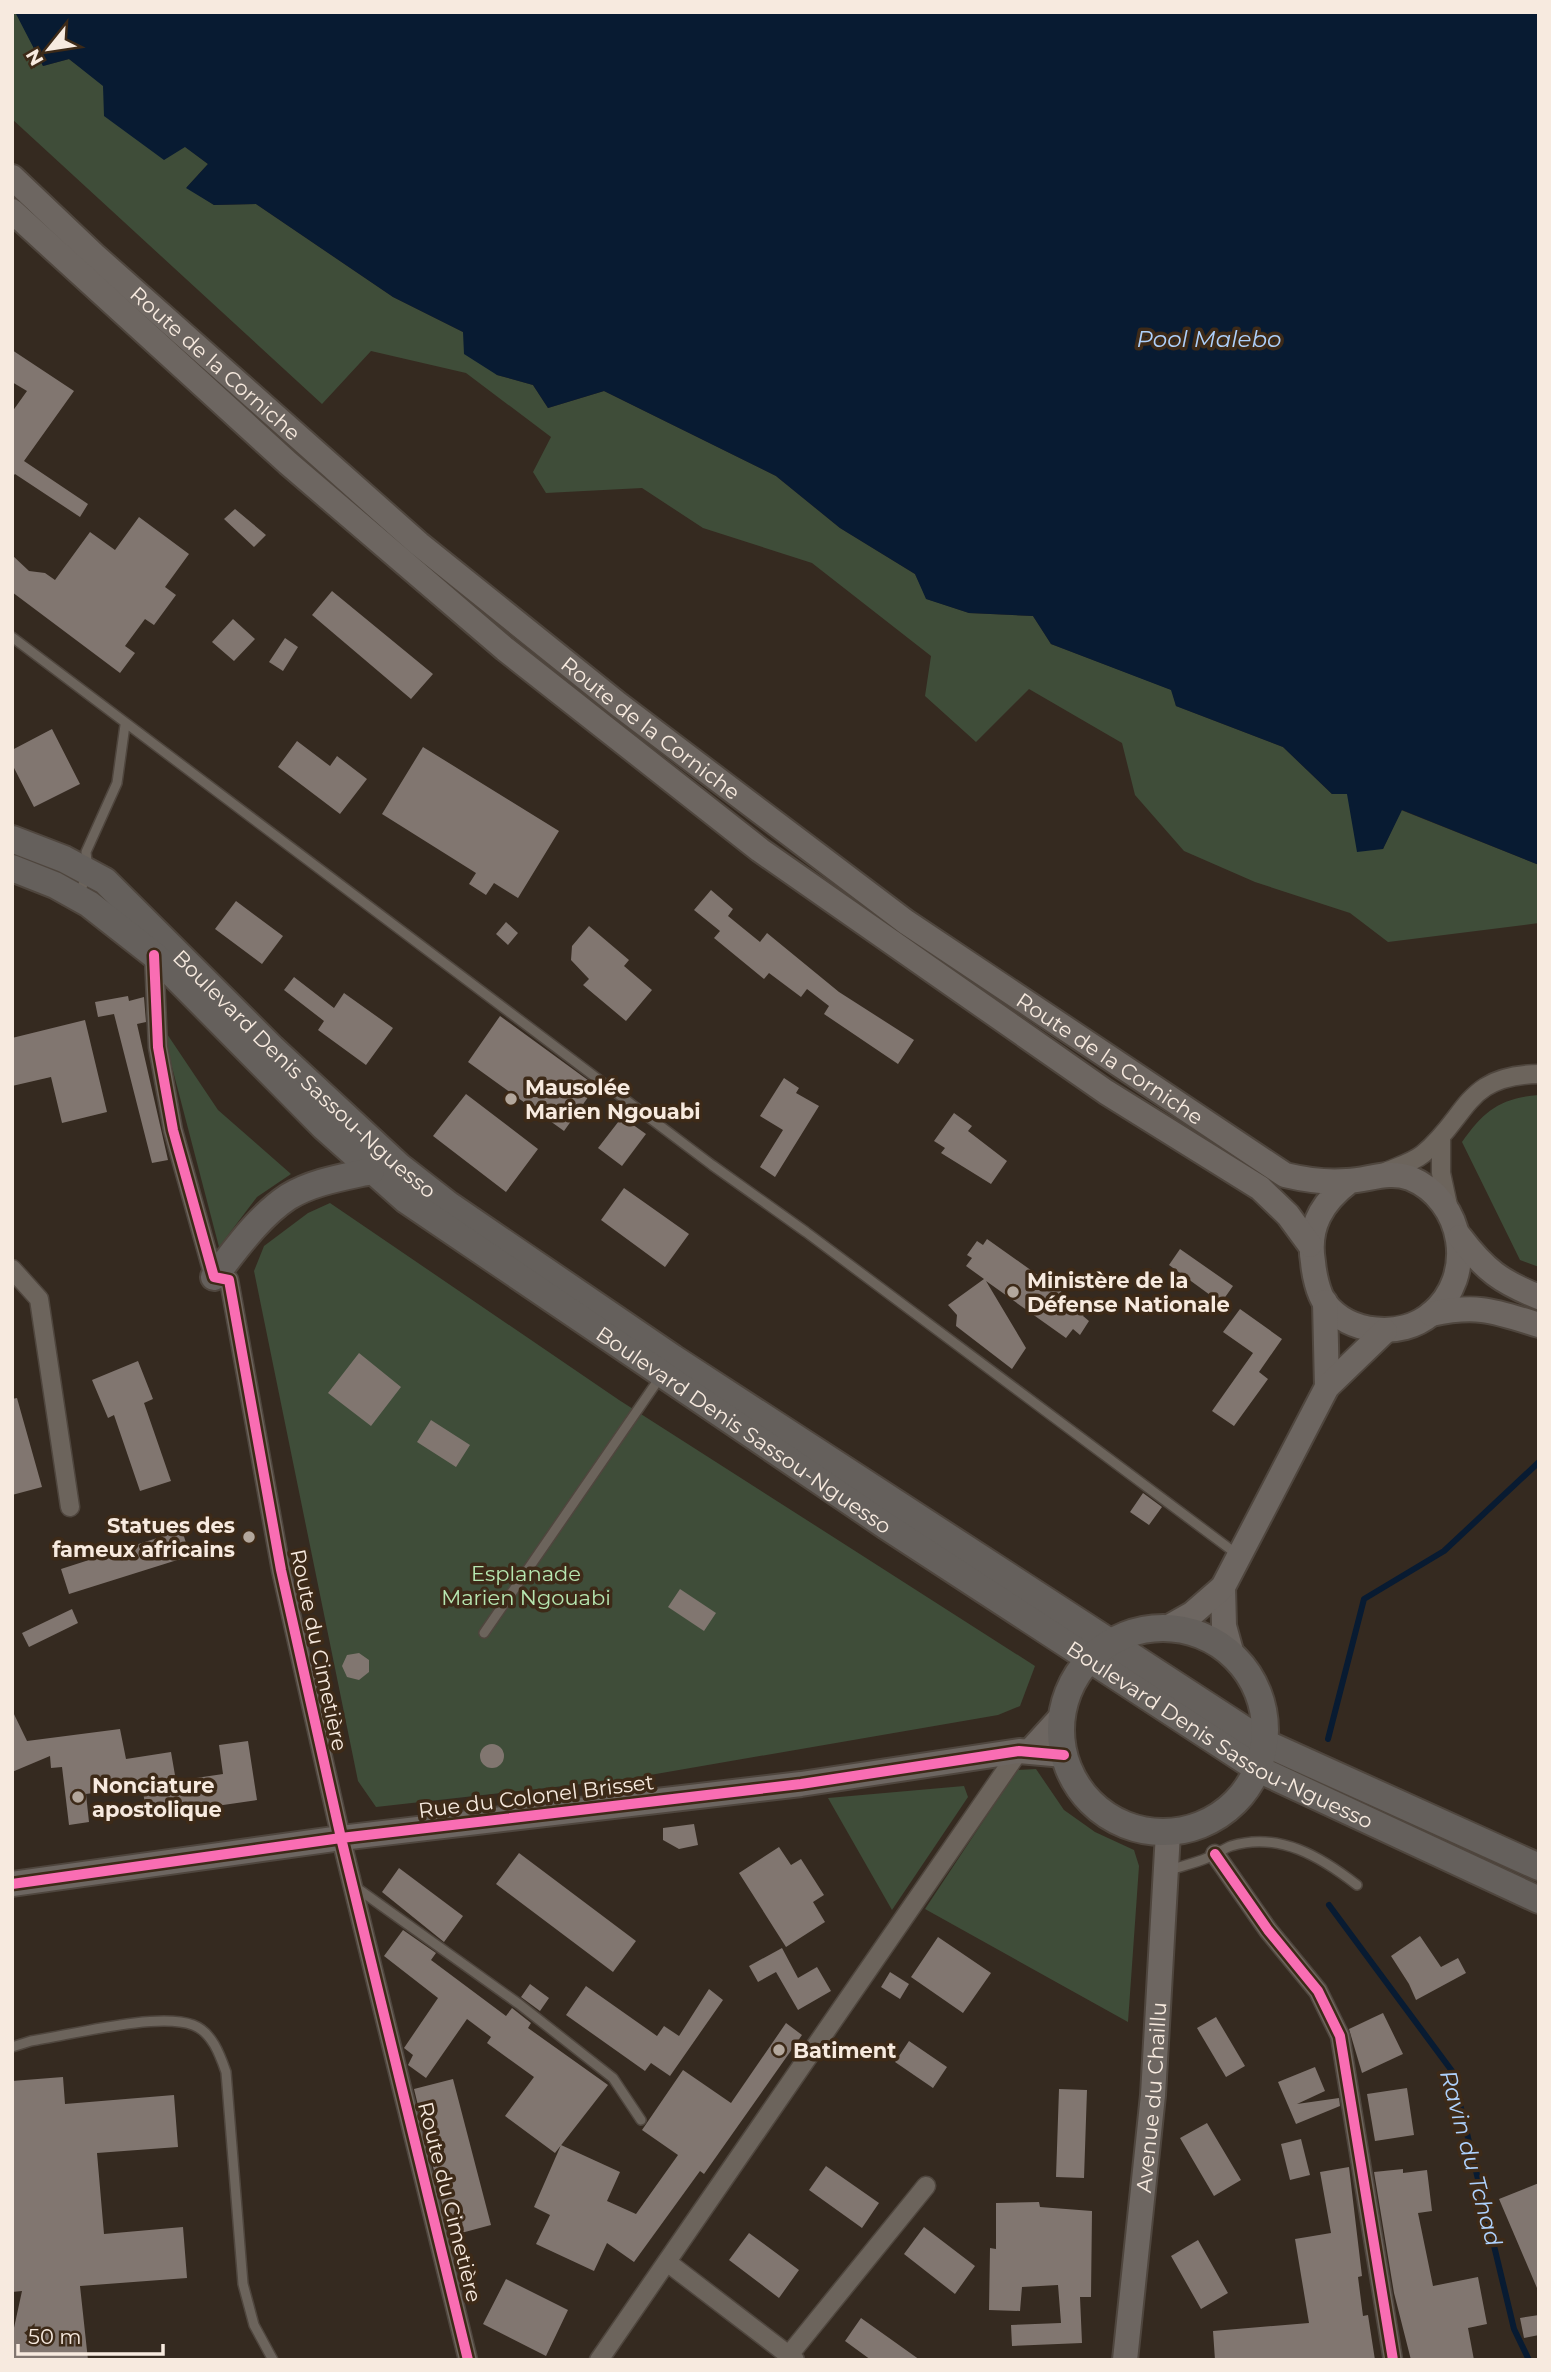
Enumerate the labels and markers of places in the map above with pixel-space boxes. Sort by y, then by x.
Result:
place label: Mausolée Marien Ngouabi [525,1075,701,1124]
marker: Mausolée Marien Ngouabi [503,1091,519,1107]
place label: Ministère de la Défense Nationale [1027,1268,1230,1317]
marker: Ministère de la Défense Nationale [1005,1284,1021,1300]
place label: Statues des fameux africains [52,1513,235,1562]
marker: Statues des fameux africains [241,1529,257,1545]
place label: Nonciature apostolique [92,1773,222,1822]
marker: Nonciature apostolique [70,1789,86,1805]
place label: Batiment [793,2038,897,2063]
marker: Batiment [771,2042,787,2058]

